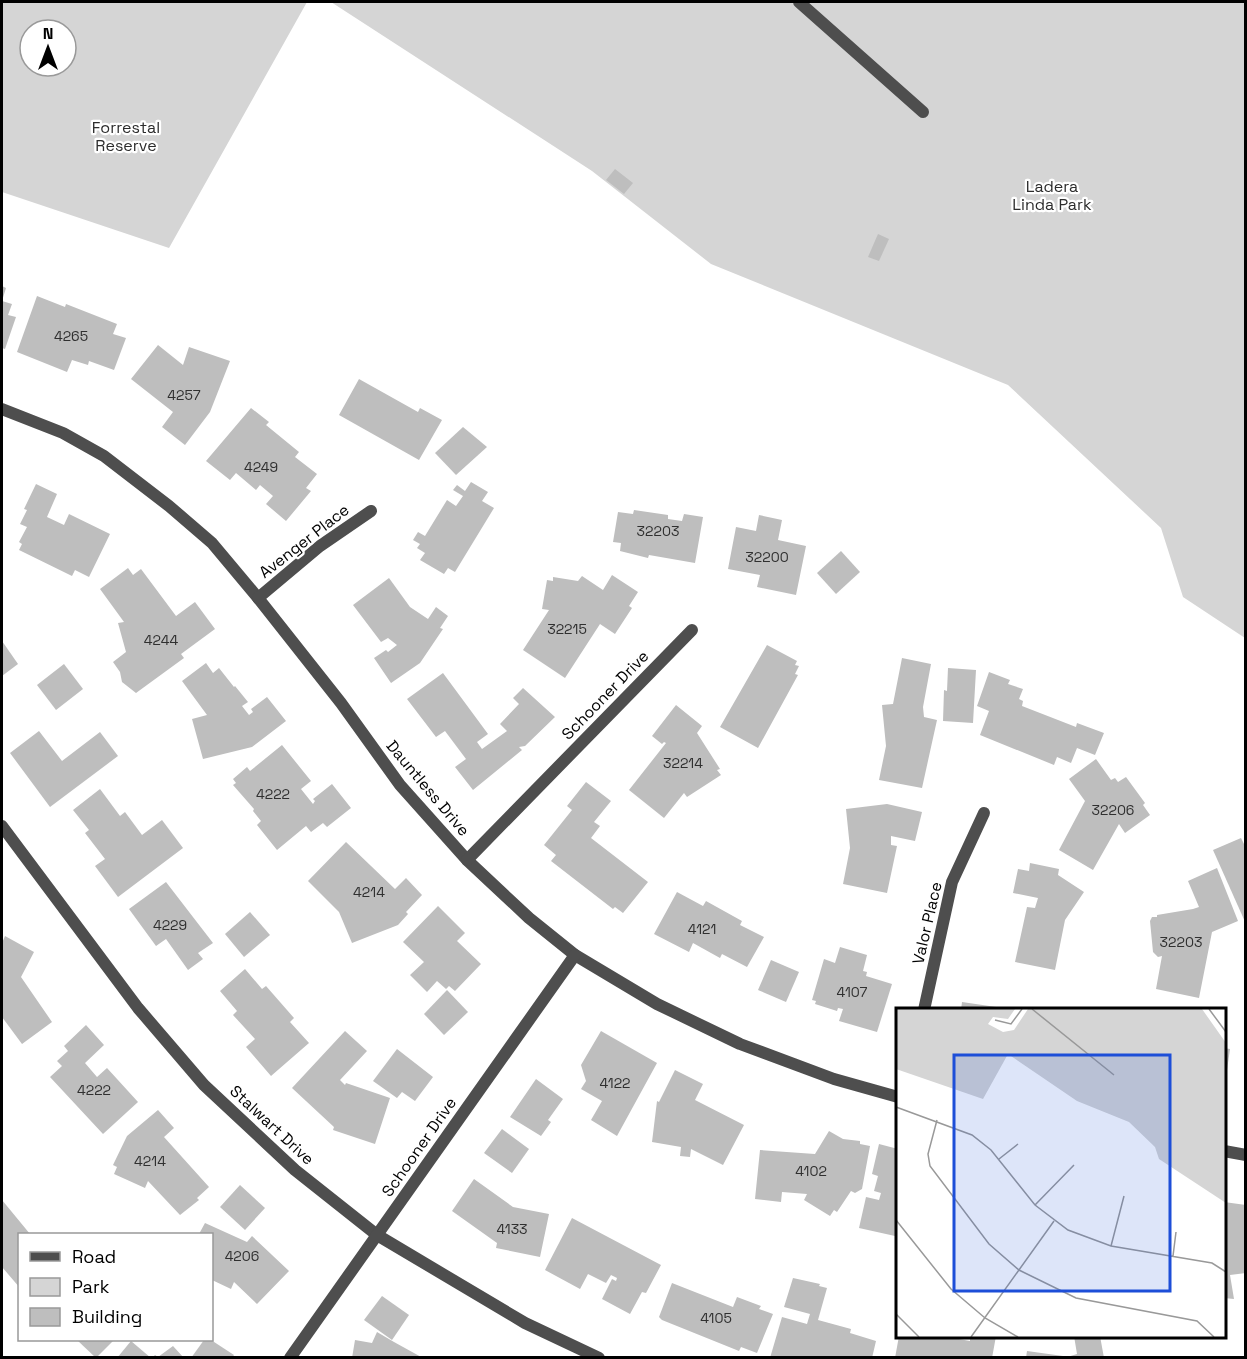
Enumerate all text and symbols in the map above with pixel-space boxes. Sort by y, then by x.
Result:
north arrow [18,18,78,78]
text: N [43,23,53,44]
park label: Forrestal Reserve [92,117,160,156]
park label: Ladera Linda Park [1012,176,1092,215]
house number: 4265 [54,327,88,345]
house number: 4257 [167,386,201,404]
house number: 4249 [244,458,278,476]
street label: Avenger Place [255,499,353,583]
house number: 32203 [637,522,679,540]
house number: 32200 [745,548,789,566]
house number: 32215 [547,620,587,638]
house number: 4244 [144,631,178,649]
street label: Schooner Drive [557,646,653,744]
street label: Dauntless Drive [382,736,474,840]
house number: 32214 [663,754,703,772]
house number: 4222 [256,785,290,803]
house number: 32206 [1092,801,1134,819]
street label: Valor Place [907,880,947,966]
house number: 4214 [353,883,385,901]
house number: 4229 [153,916,187,934]
house number: 4121 [688,920,716,938]
house number: 32203 [1160,933,1202,951]
house number: 4107 [837,983,868,1001]
inset map [896,1008,1226,1338]
house number: 4122 [599,1074,631,1092]
house number: 4222 [77,1081,111,1099]
street label: Stalwart Drive [225,1081,319,1169]
street label: Schooner Drive [377,1093,461,1201]
house number: 4214 [134,1152,166,1170]
house number: 4102 [795,1162,827,1180]
house number: 4133 [496,1220,528,1238]
legend [18,1233,213,1341]
text: Road [72,1245,116,1268]
house number: 4206 [225,1247,259,1265]
text: Park [72,1275,110,1298]
text: Building [72,1305,142,1328]
house number: 4105 [700,1309,732,1327]

